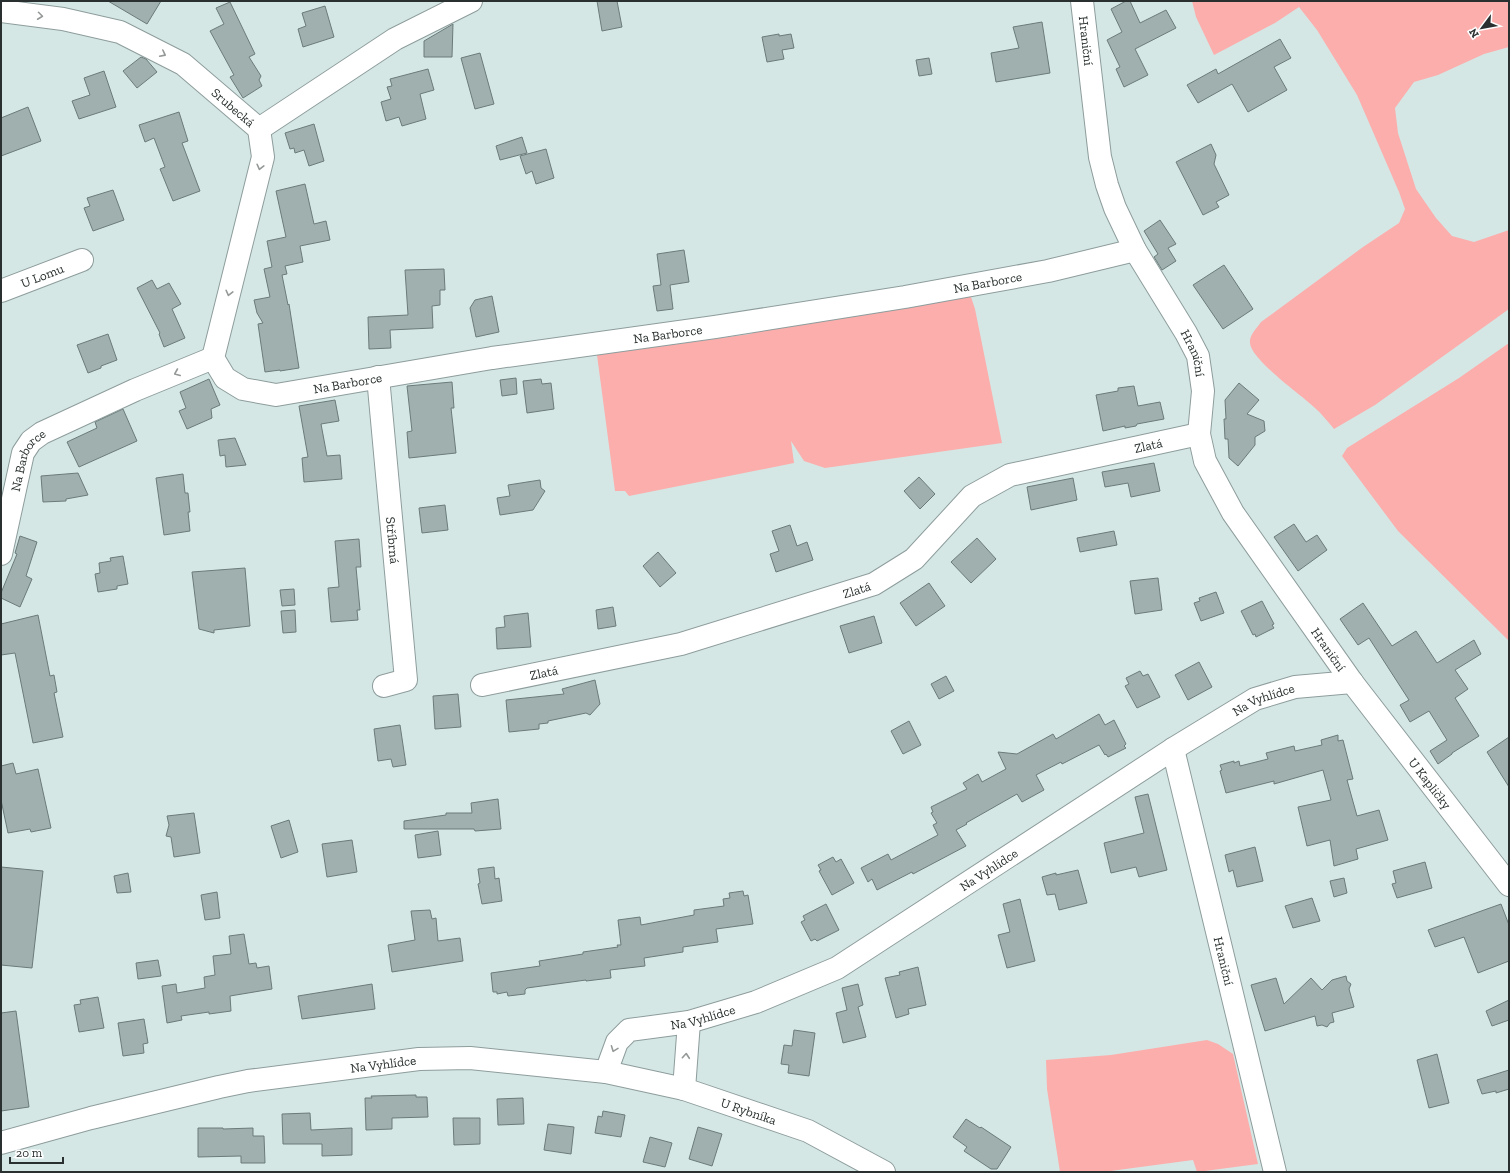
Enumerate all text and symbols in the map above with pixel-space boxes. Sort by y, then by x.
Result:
north arrow [1462,8,1502,48]
one-way arrow [37,11,43,20]
street label: Hraniční [1076,15,1097,67]
text: N [1466,26,1482,40]
one-way arrow [158,49,166,57]
street label: Srubecká [209,85,259,130]
one-way arrow [257,164,265,170]
street label: U Lomu [19,260,66,290]
street label: Na Barborce [952,268,1023,296]
one-way arrow [225,290,234,297]
street label: Na Barborce [632,321,703,346]
street label: Hraniční [1178,327,1208,378]
one-way arrow [174,368,181,376]
street label: Na Barborce [312,369,383,396]
street label: Na Barborce [7,426,48,493]
street label: Zlatá [1133,435,1164,455]
street label: Stříbrná [383,516,403,565]
street label: Zlatá [841,578,873,601]
street label: Hraniční [1308,625,1350,674]
street label: Zlatá [528,662,560,682]
street label: Na Vyhlídce [1229,680,1296,719]
street label: U Kapličky [1406,755,1455,812]
street label: Na Vyhlídce [957,845,1020,894]
street label: Hraniční [1211,935,1237,987]
street label: Na Vyhlídce [670,1001,737,1032]
one-way arrow [611,1046,619,1053]
street label: Na Vyhlídce [349,1052,417,1075]
one-way arrow [682,1053,691,1059]
street label: U Rybníka [719,1095,779,1128]
scale bar [10,1139,63,1165]
text: 20 m [16,1146,43,1160]

